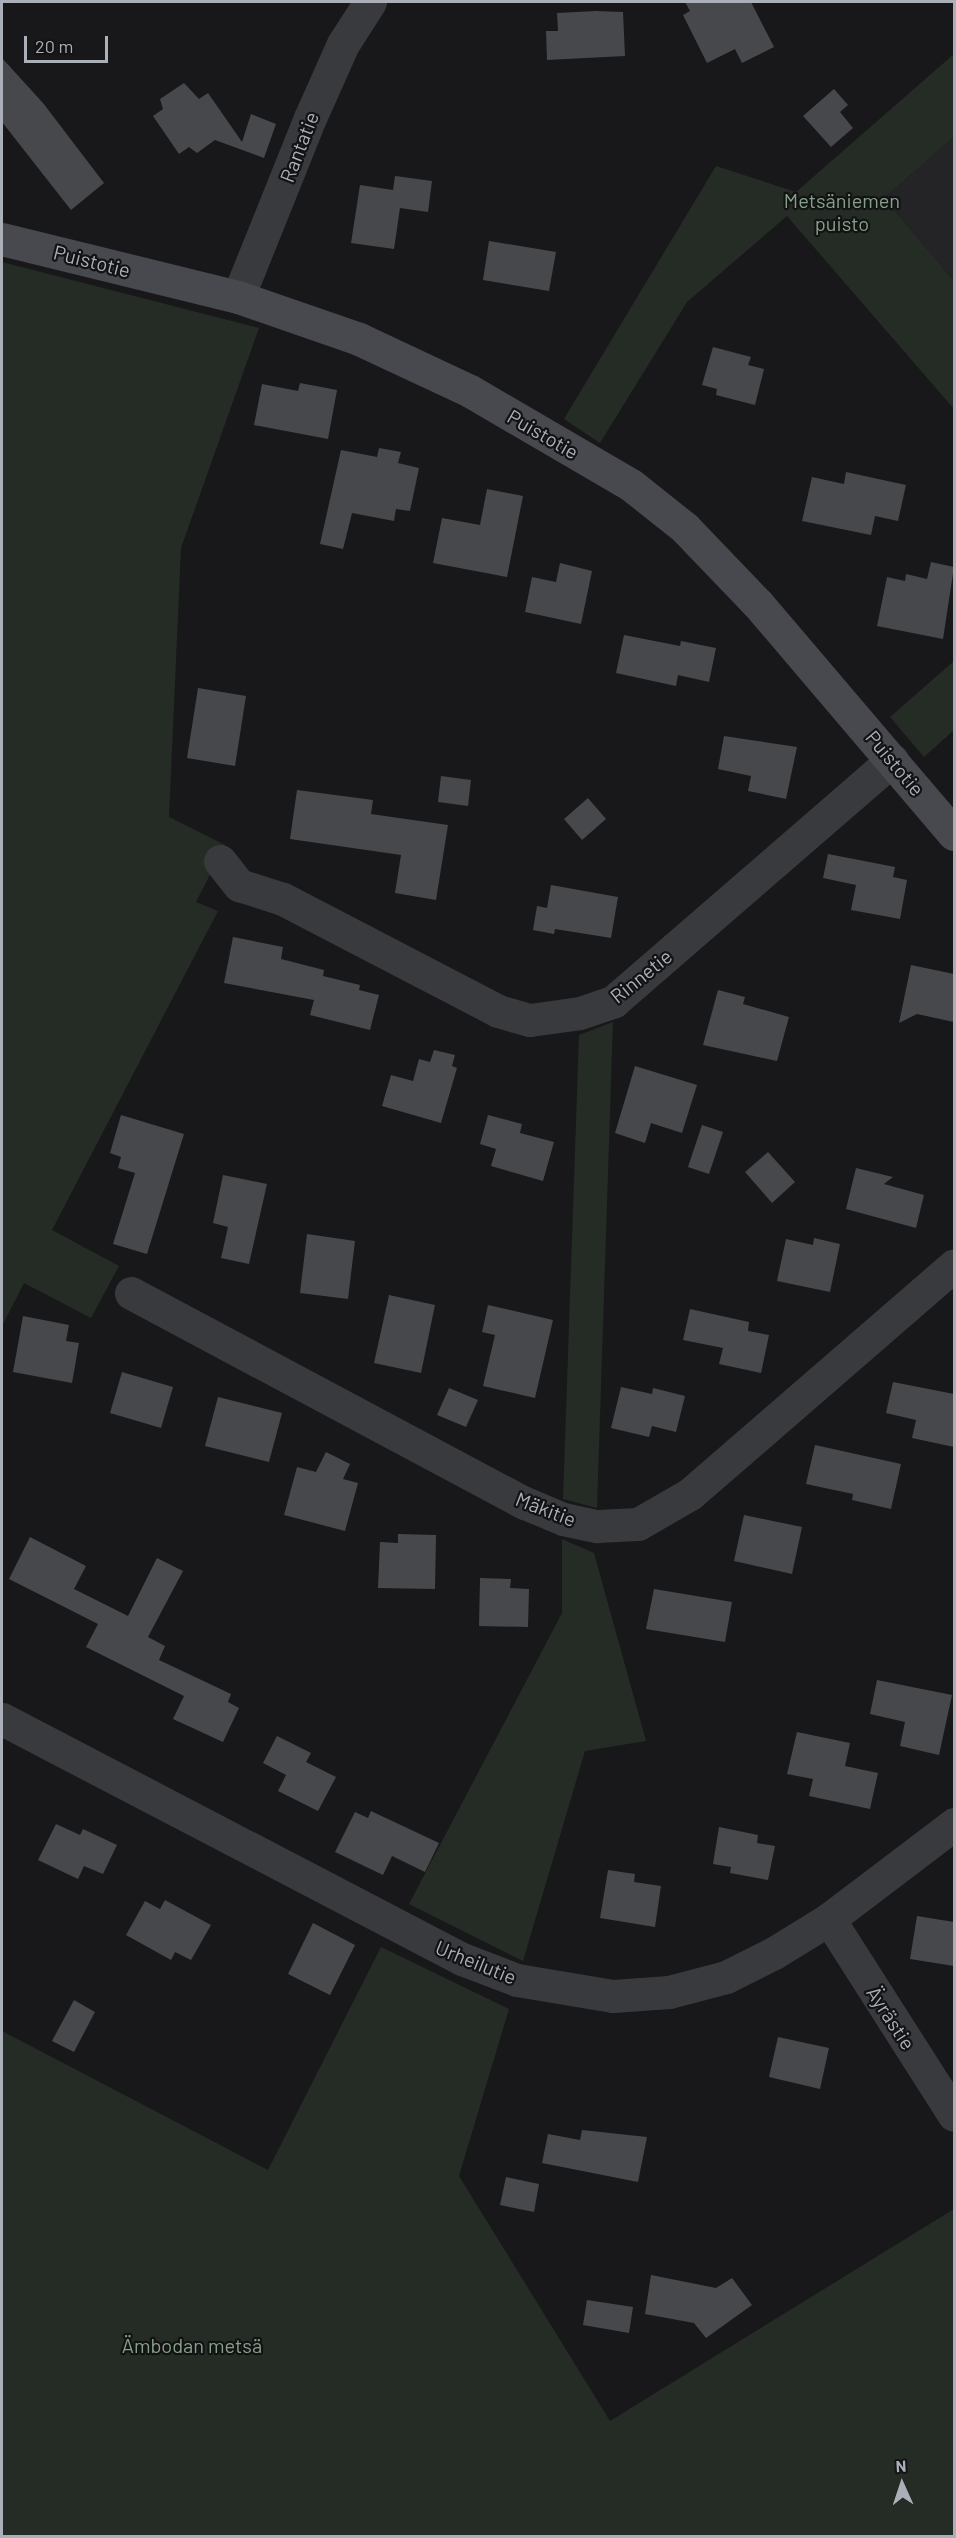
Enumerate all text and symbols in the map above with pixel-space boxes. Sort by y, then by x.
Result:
scale bar [27,24,111,62]
text: 20 m [35,35,73,57]
street label: Rantatie [275,108,323,186]
park label: Metsäniemen puisto [784,189,900,236]
street label: Puistotie [51,240,133,282]
street label: Puistotie [503,404,583,464]
street label: Puistotie [861,725,929,801]
street label: Rinnetie [605,944,677,1008]
street label: Mäkitie [512,1487,580,1531]
street label: Urheilutie [432,1935,520,1989]
street label: Äyrästie [862,1982,920,2054]
park label: Ämbodan metsä [122,2333,262,2357]
north arrow [872,2454,932,2514]
text: N [895,2456,907,2475]

